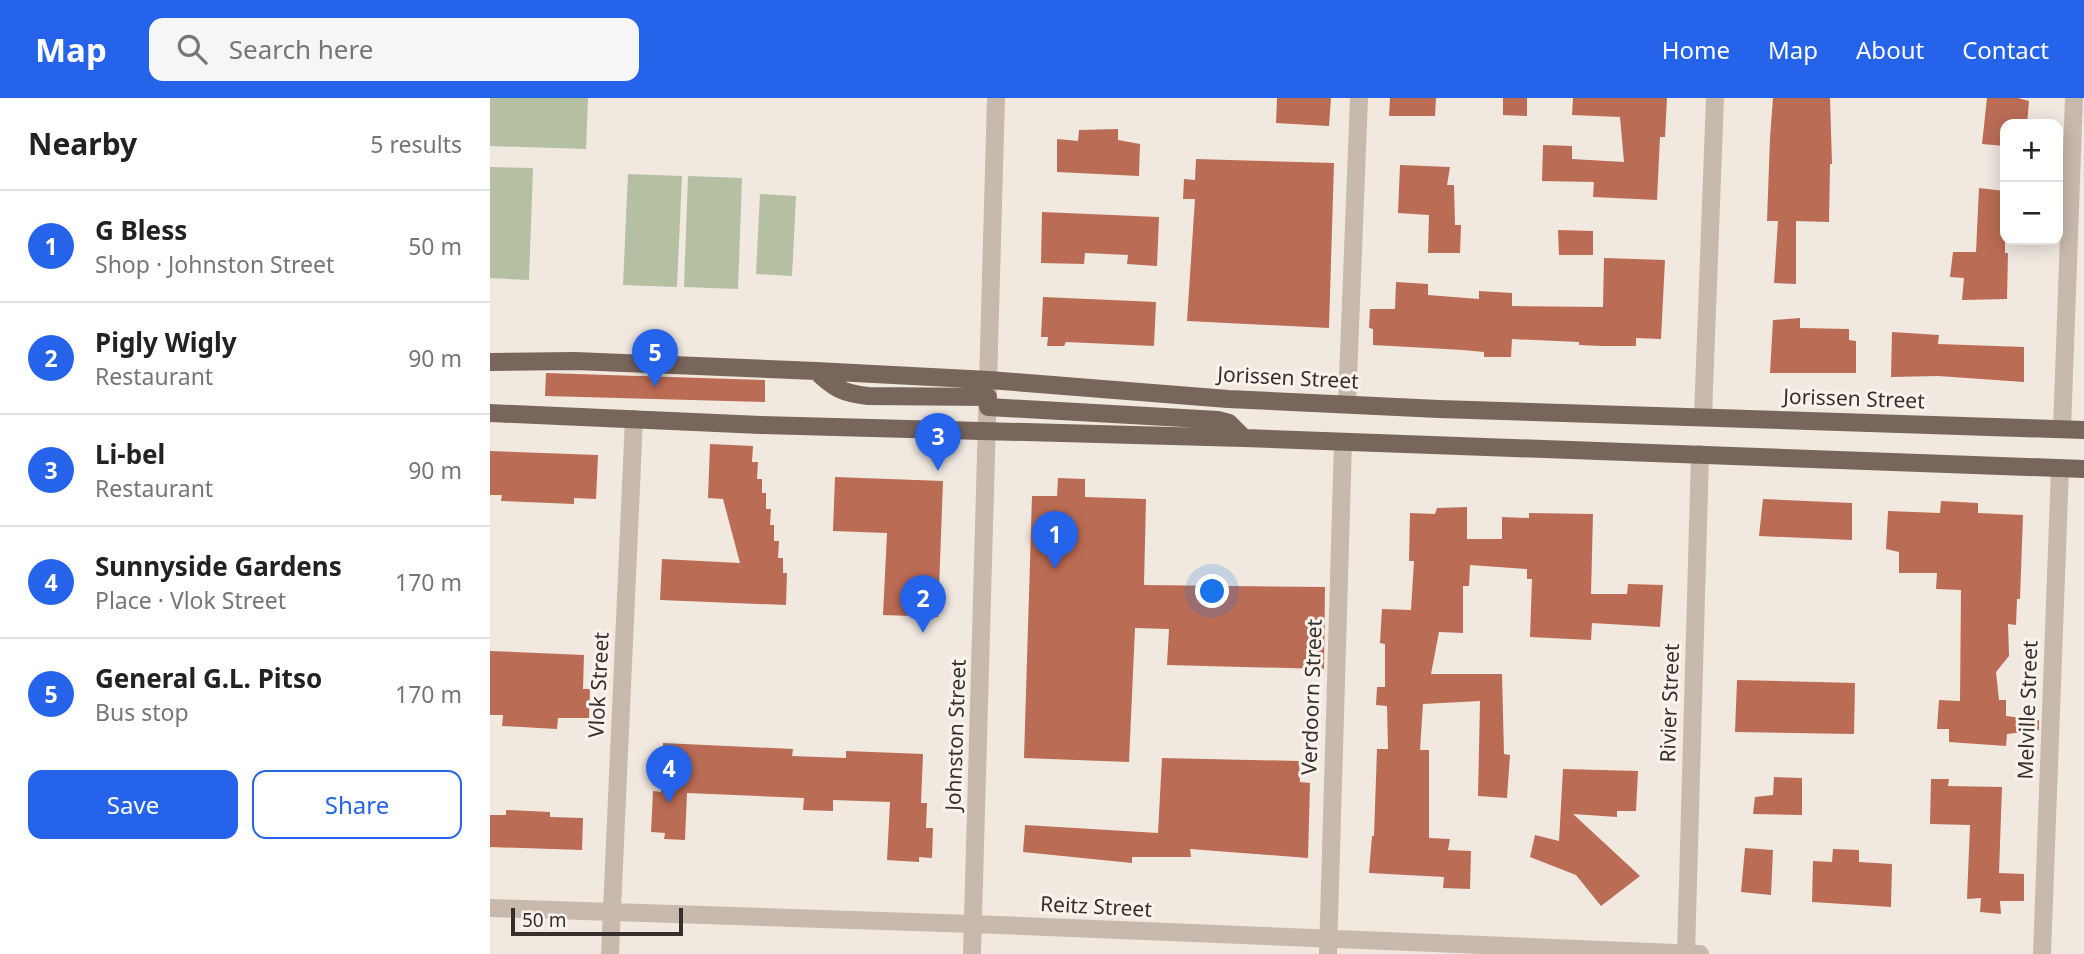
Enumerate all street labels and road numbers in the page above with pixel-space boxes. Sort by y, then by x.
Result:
street label: Jorissen Street [1215,359,1360,395]
street label: Jorissen Street [1781,381,1926,414]
street label: Verdoorn Street [1294,618,1328,776]
street label: Vlok Street [581,631,615,739]
street label: Melville Street [2011,640,2043,780]
street label: Rivier Street [1653,643,1685,763]
street label: Johnston Street [938,658,972,813]
street label: Reitz Street [1039,889,1153,923]

